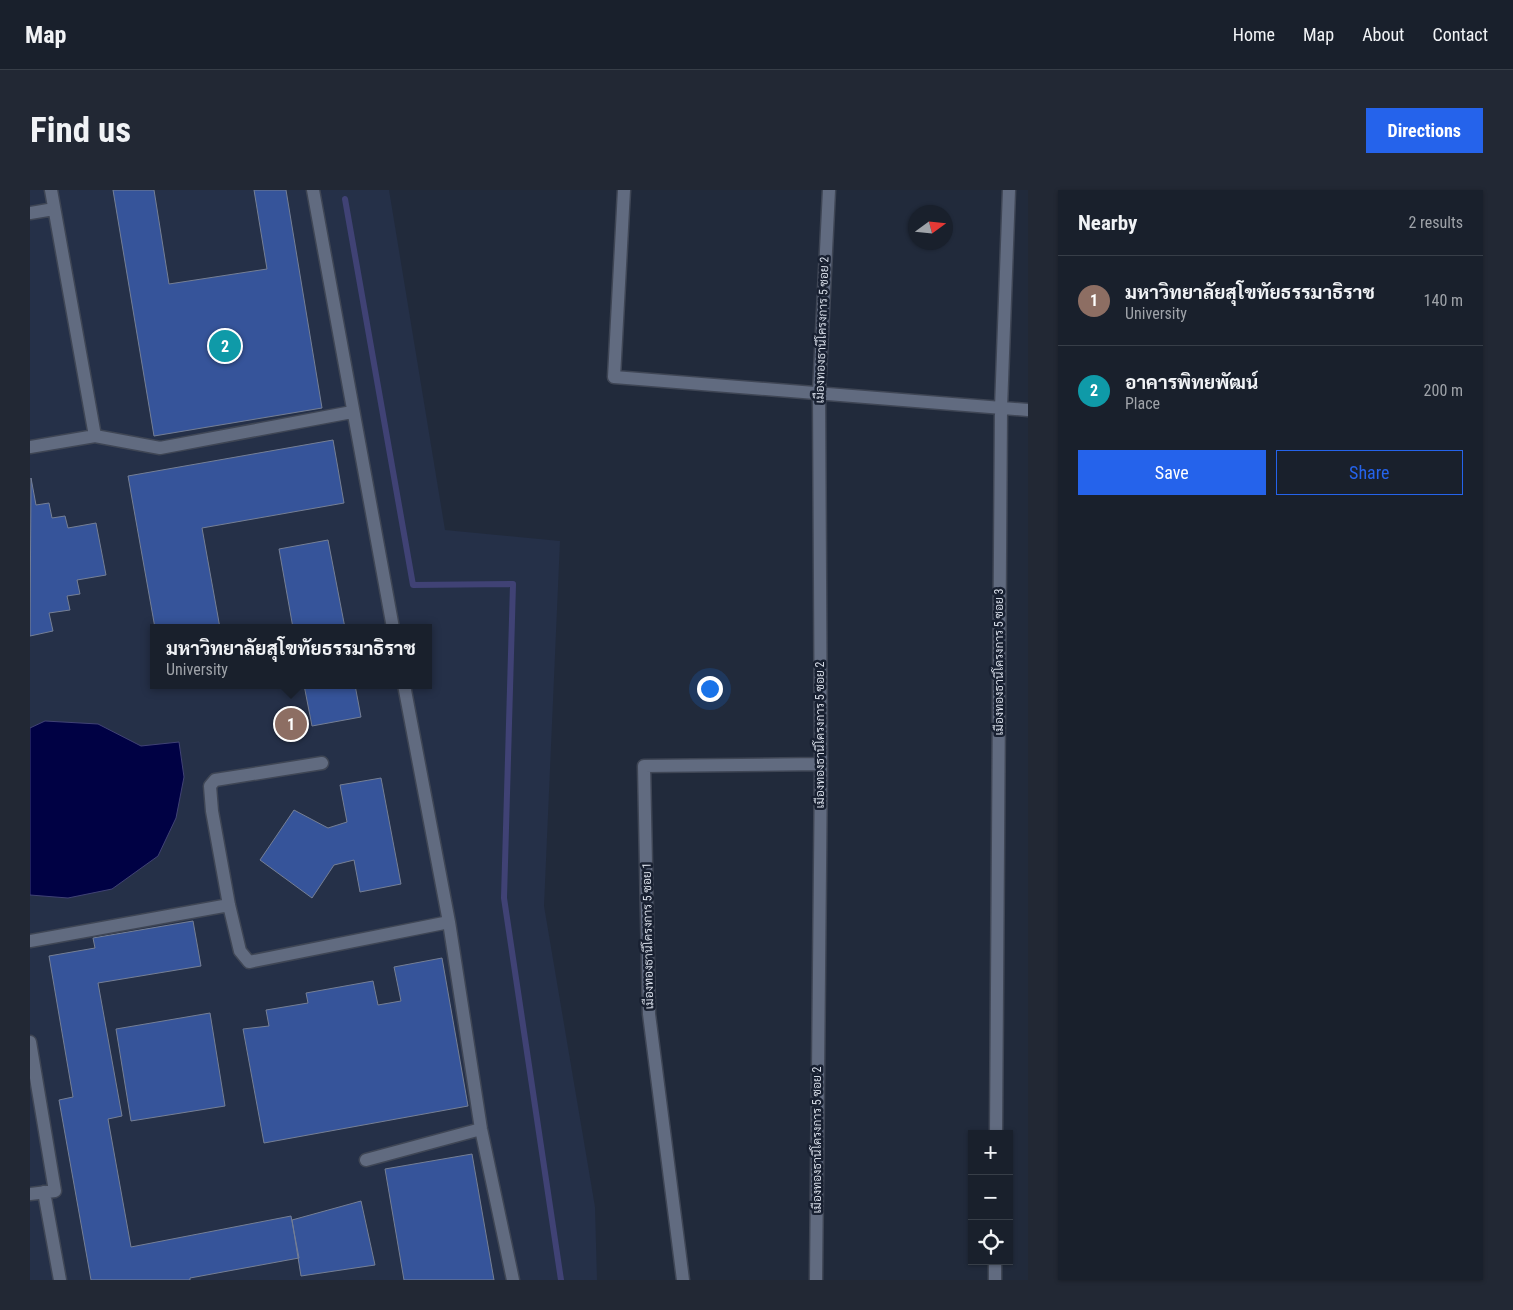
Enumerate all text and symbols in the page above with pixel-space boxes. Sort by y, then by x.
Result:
text: Map [25,21,66,49]
text: Home [1233,24,1275,45]
text: Map [1303,24,1334,45]
text: About [1362,24,1404,45]
text: Contact [1432,24,1488,45]
button: Directions [1366,108,1483,153]
text: Find us [30,110,131,151]
north arrow [908,205,953,250]
text: Nearby [1078,211,1137,235]
text: 2 results [1408,213,1463,232]
street label: เมืองทองธานีโครงการ 5 ซอย 2 [811,256,832,404]
text: มหาวิทยาลัยสุโขทัยธรรมาธิราช [1125,281,1375,304]
text: 1 [1090,291,1098,310]
text: 140 m [1424,291,1463,310]
text: University [1125,304,1187,323]
pin: 2 [209,327,241,365]
text: อาคารพิทยพัฒน์ [1125,371,1258,394]
text: 2 [1090,381,1098,400]
text: 200 m [1424,381,1463,400]
text: Place [1125,394,1160,413]
button: Save [1078,450,1266,495]
button: Share [1276,450,1463,495]
street label: เมืองทองธานีโครงการ 5 ซอย 3 [991,588,1006,735]
popup [150,624,432,689]
text: มหาวิทยาลัยสุโขทัยธรรมาธิราช [166,637,416,660]
text: University [166,660,228,679]
street label: เมืองทองธานีโครงการ 5 ซอย 2 [812,661,827,808]
your location [697,676,723,702]
pin: 1 [275,705,307,743]
street label: เมืองทองธานีโครงการ 5 ซอย 1 [639,862,656,1010]
street label: เมืองทองธานีโครงการ 5 ซอย 2 [809,1066,824,1213]
map controls [968,1130,1013,1265]
button: + [968,1130,1013,1175]
button: − [968,1175,1013,1220]
button: locate [968,1220,1013,1265]

